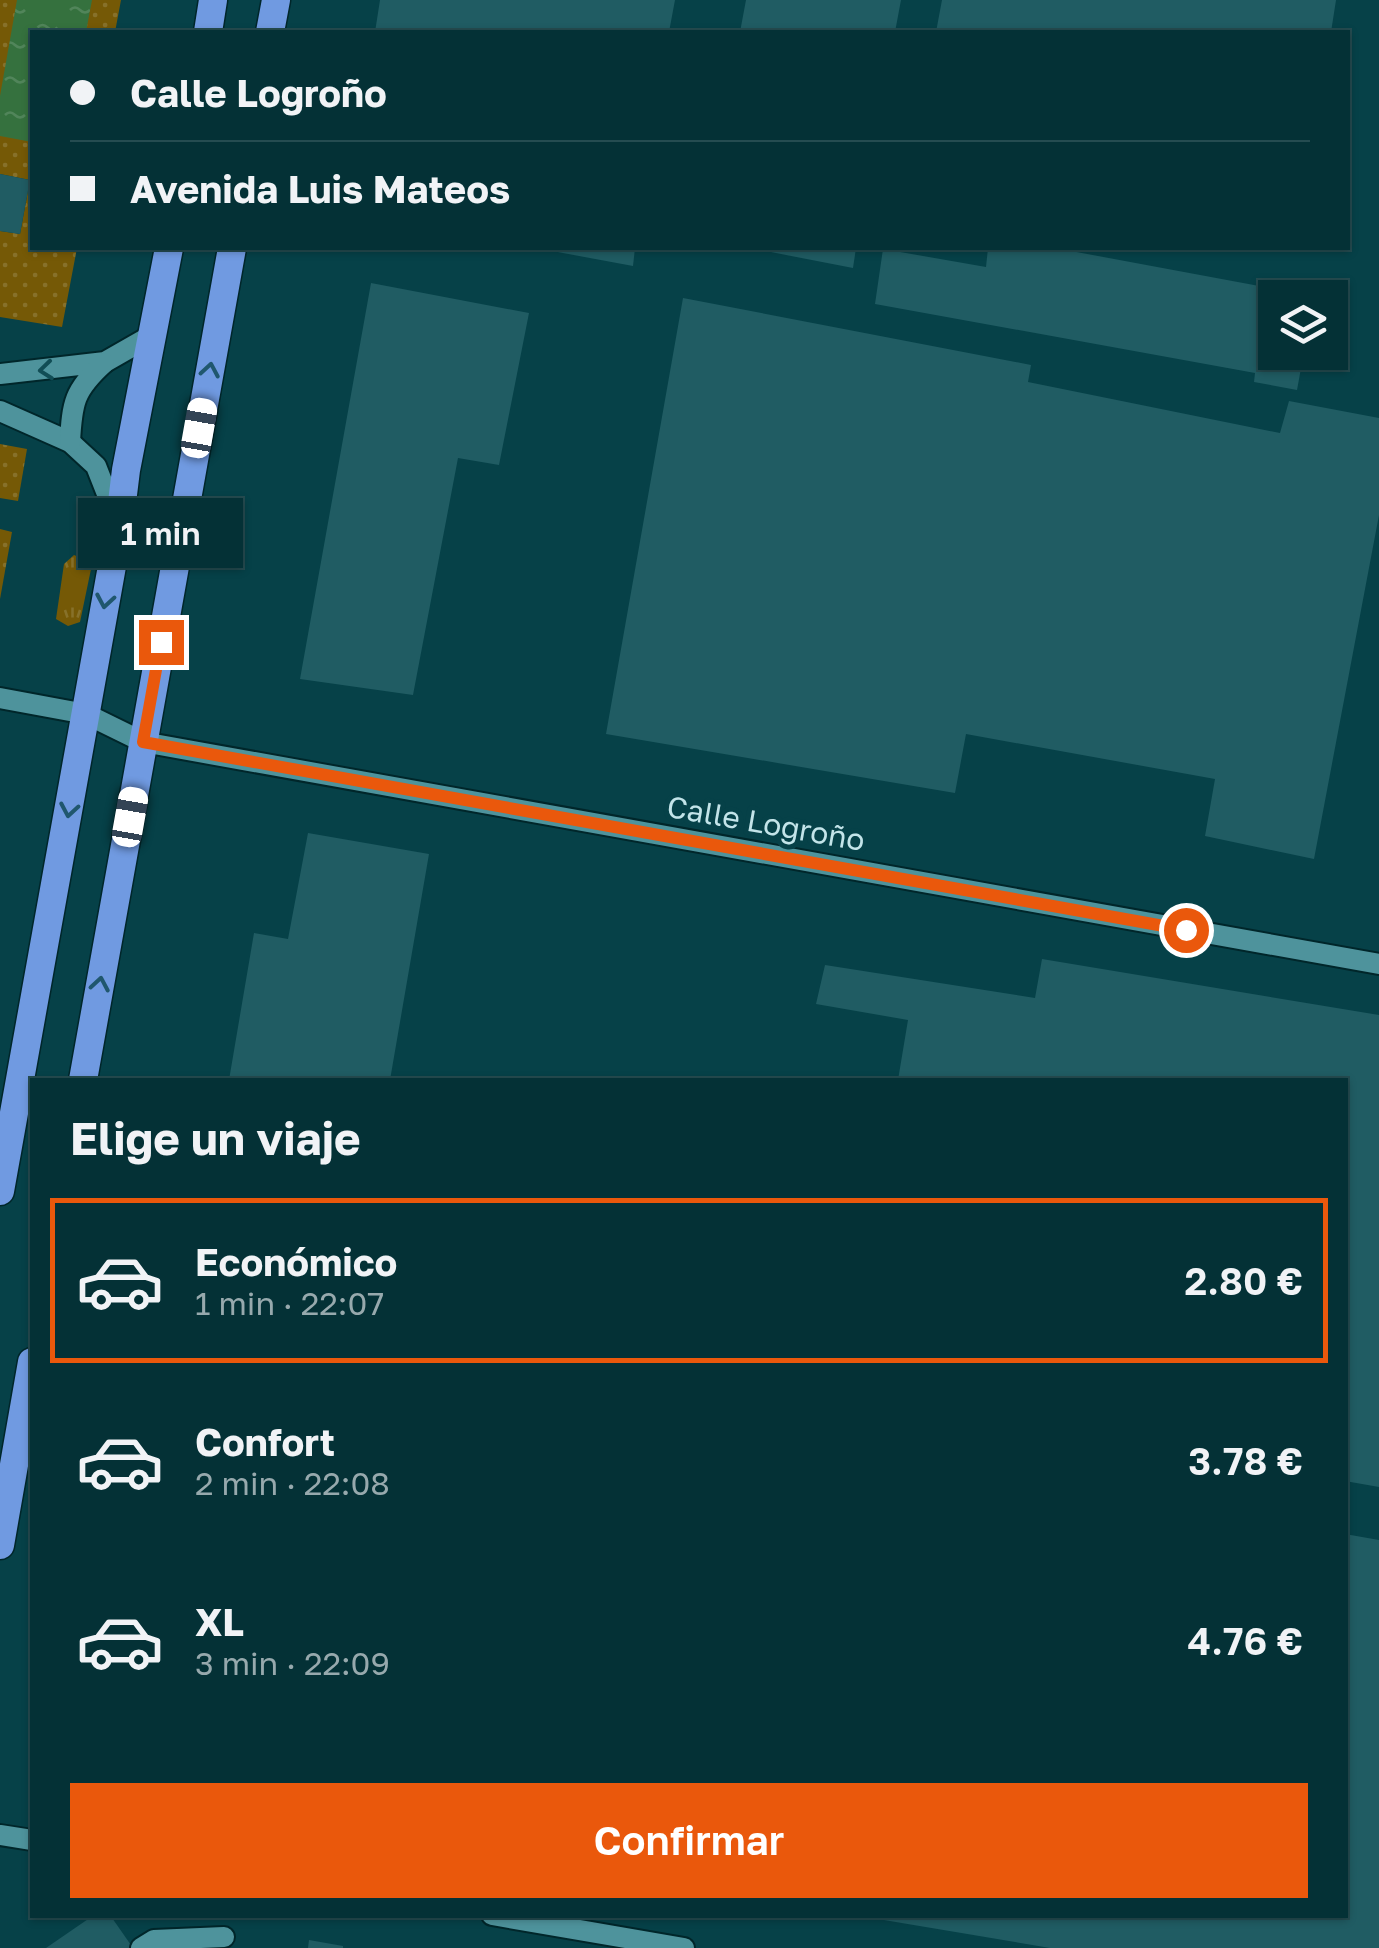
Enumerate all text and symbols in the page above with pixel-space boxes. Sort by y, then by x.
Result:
text: Calle Logroño [130,70,387,115]
text: Avenida Luis Mateos [130,166,510,211]
map controls [1258,280,1348,370]
button: layers [1258,280,1348,370]
one-way arrow [37,358,53,380]
one-way arrow [199,362,220,378]
car [179,396,219,460]
callout: 1 min [79,497,244,567]
text: 1 min [120,514,201,552]
one-way arrow [95,593,116,609]
route end [139,620,184,665]
car [110,785,150,849]
street label: Calle Logroño [664,788,868,858]
one-way arrow [59,802,80,818]
route start [1164,908,1209,953]
one-way arrow [89,976,110,992]
text: Elige un viaje [70,1111,361,1165]
icon: car [75,1236,165,1326]
text: Económico [195,1239,397,1284]
text: 2.80 € [1185,1258,1303,1303]
text: 1 min · 22:07 [195,1284,384,1322]
icon: car [75,1416,165,1506]
text: Confort [195,1419,335,1464]
text: 3.78 € [1188,1438,1303,1483]
text: 2 min · 22:08 [195,1464,390,1502]
icon: car [75,1596,165,1686]
text: XL [195,1599,244,1644]
text: 4.76 € [1187,1618,1303,1663]
text: 3 min · 22:09 [195,1644,390,1682]
button: Confirmar [70,1783,1308,1898]

